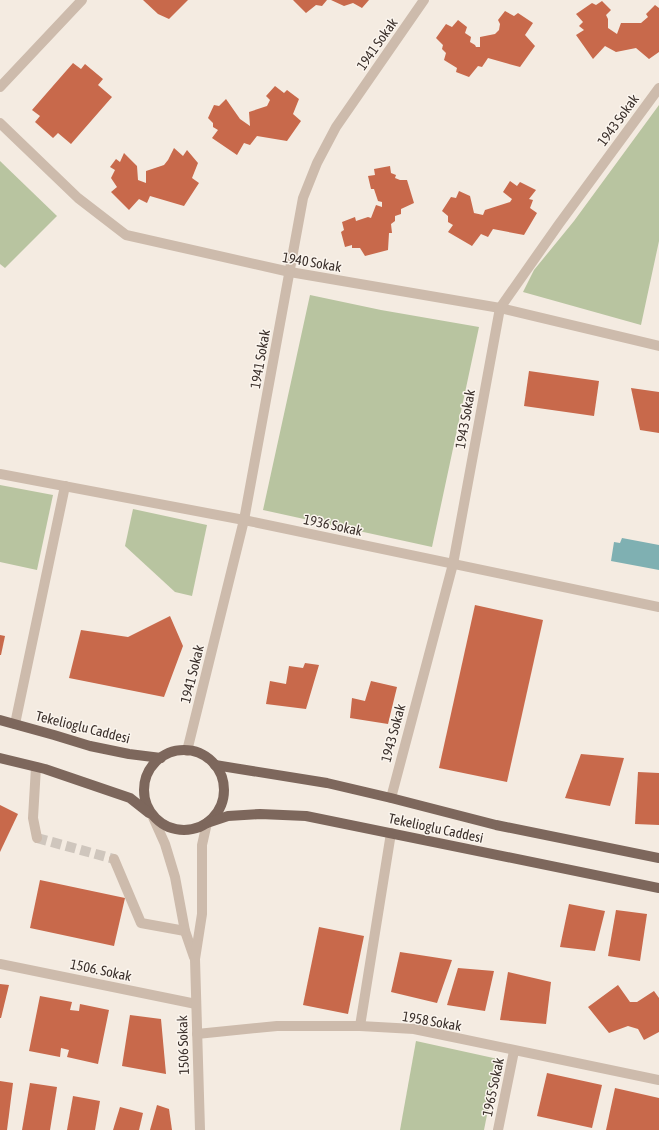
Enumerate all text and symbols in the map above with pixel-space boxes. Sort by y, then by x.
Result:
street label: 1941 Sokak [353,15,401,73]
street label: 1943 Sokak [594,91,642,149]
street label: 1940 Sokak [281,249,343,275]
street label: 1941 Sokak [247,328,273,390]
street label: 1943 Sokak [452,388,478,450]
street label: 1936 Sokak [302,511,364,539]
street label: 1941 Sokak [177,643,207,705]
street label: 1943 Sokak [378,702,408,764]
street label: Tekelioglu Caddesi [34,708,132,746]
street label: Tekelioglu Caddesi [387,810,485,846]
street label: 1506. Sokak [69,956,133,984]
street label: 1958 Sokak [401,1008,463,1034]
street label: 1506 Sokak [174,1015,192,1075]
street label: 1965 Sokak [479,1056,507,1118]

